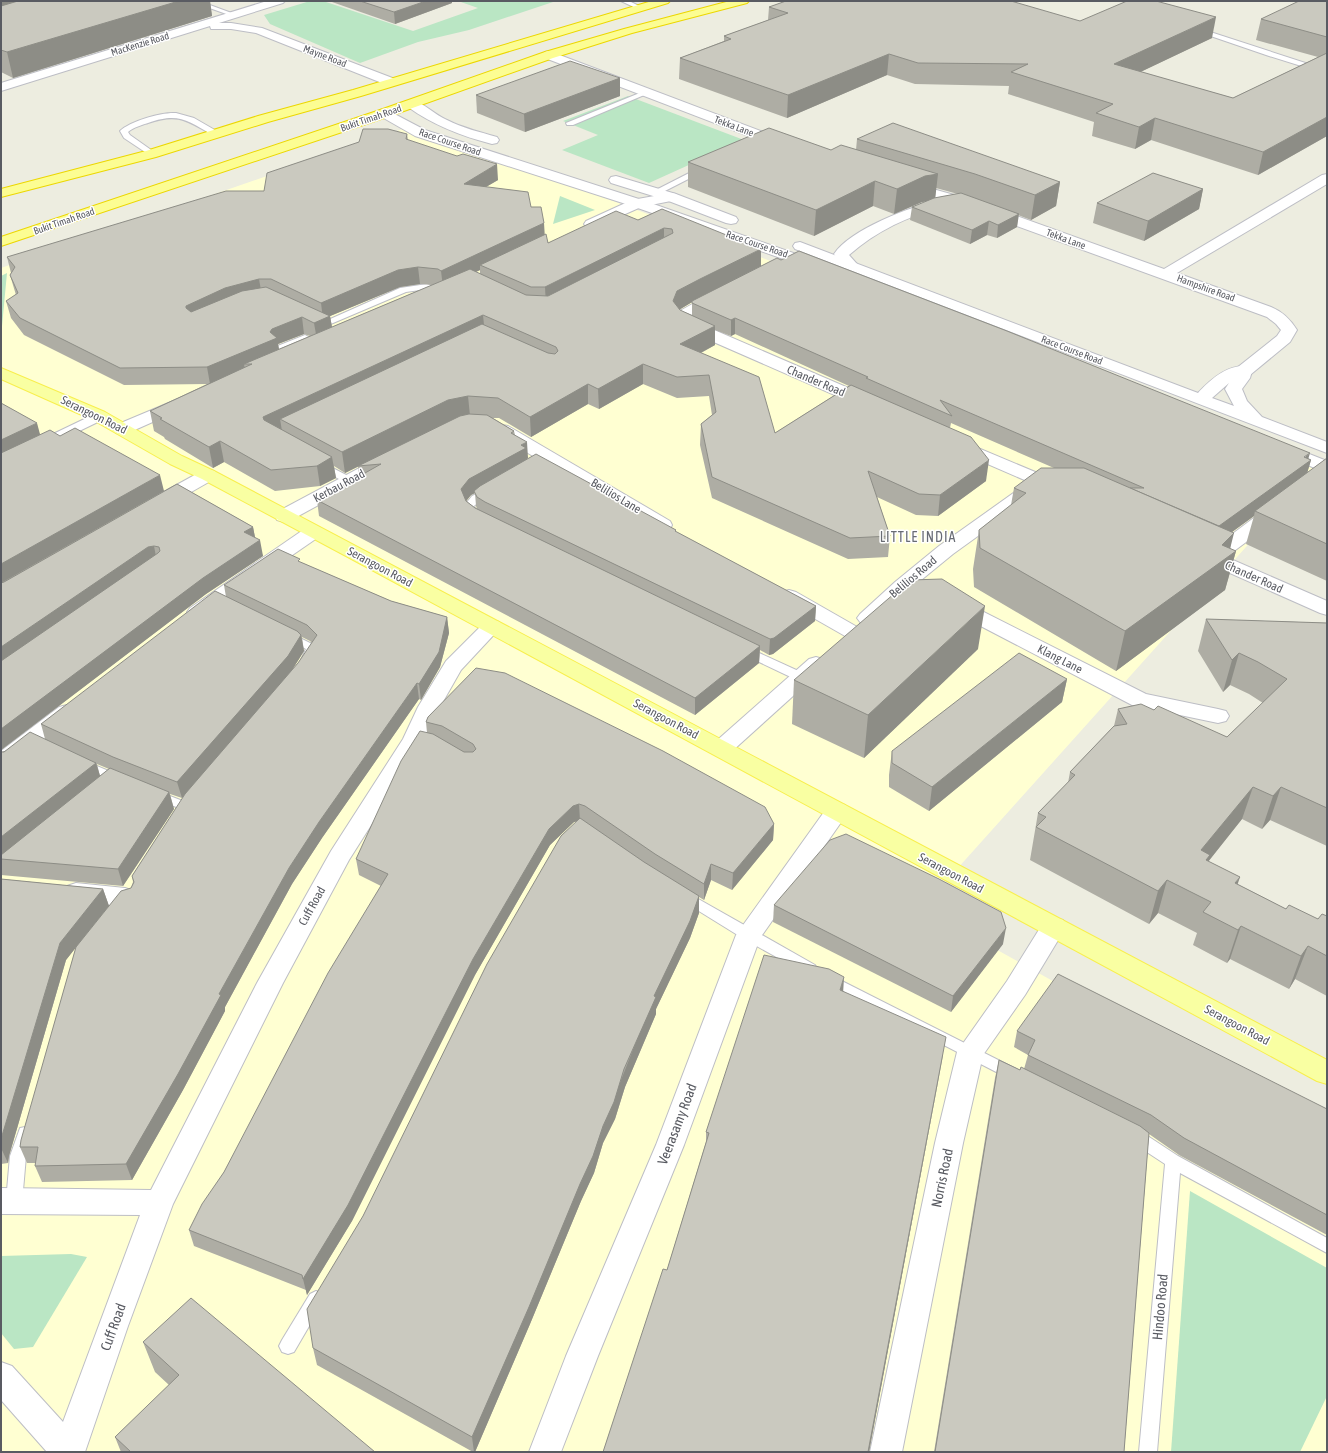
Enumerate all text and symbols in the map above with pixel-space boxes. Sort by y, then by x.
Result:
street label: MacKenzie Road [110,30,171,58]
street label: Mayne Road [302,43,348,69]
street label: Bukit Timah Road [339,102,403,134]
street label: Tekka Lane [713,114,756,139]
street label: Race Course Road [418,126,483,158]
street label: Bukit Timah Road [32,205,96,237]
street label: Tekka Lane [1045,227,1088,251]
street label: Race Course Road [725,228,790,260]
street label: Hampshire Road [1175,272,1237,304]
street label: Race Course Road [1040,333,1104,367]
street label: Chander Road [785,362,847,400]
street label: Serangoon Road [59,393,129,437]
street label: Kerbau Road [311,467,367,505]
street label: Belilios Lane [588,476,644,516]
district label: LITTLE INDIA [880,529,956,545]
street label: Serangoon Road [345,544,415,590]
street label: Belilios Road [886,553,940,601]
street label: Chander Road [1223,558,1285,596]
street label: Klang Lane [1035,642,1085,676]
street label: Serangoon Road [631,696,701,742]
street label: Serangoon Road [916,850,986,896]
street label: Cuff Road [296,884,328,928]
street label: Serangoon Road [1202,1002,1272,1048]
street label: Veerasamy Road [654,1081,700,1167]
street label: Norris Road [928,1147,956,1209]
street label: Hindoo Road [1149,1273,1171,1341]
street label: Cuff Road [97,1301,129,1353]

